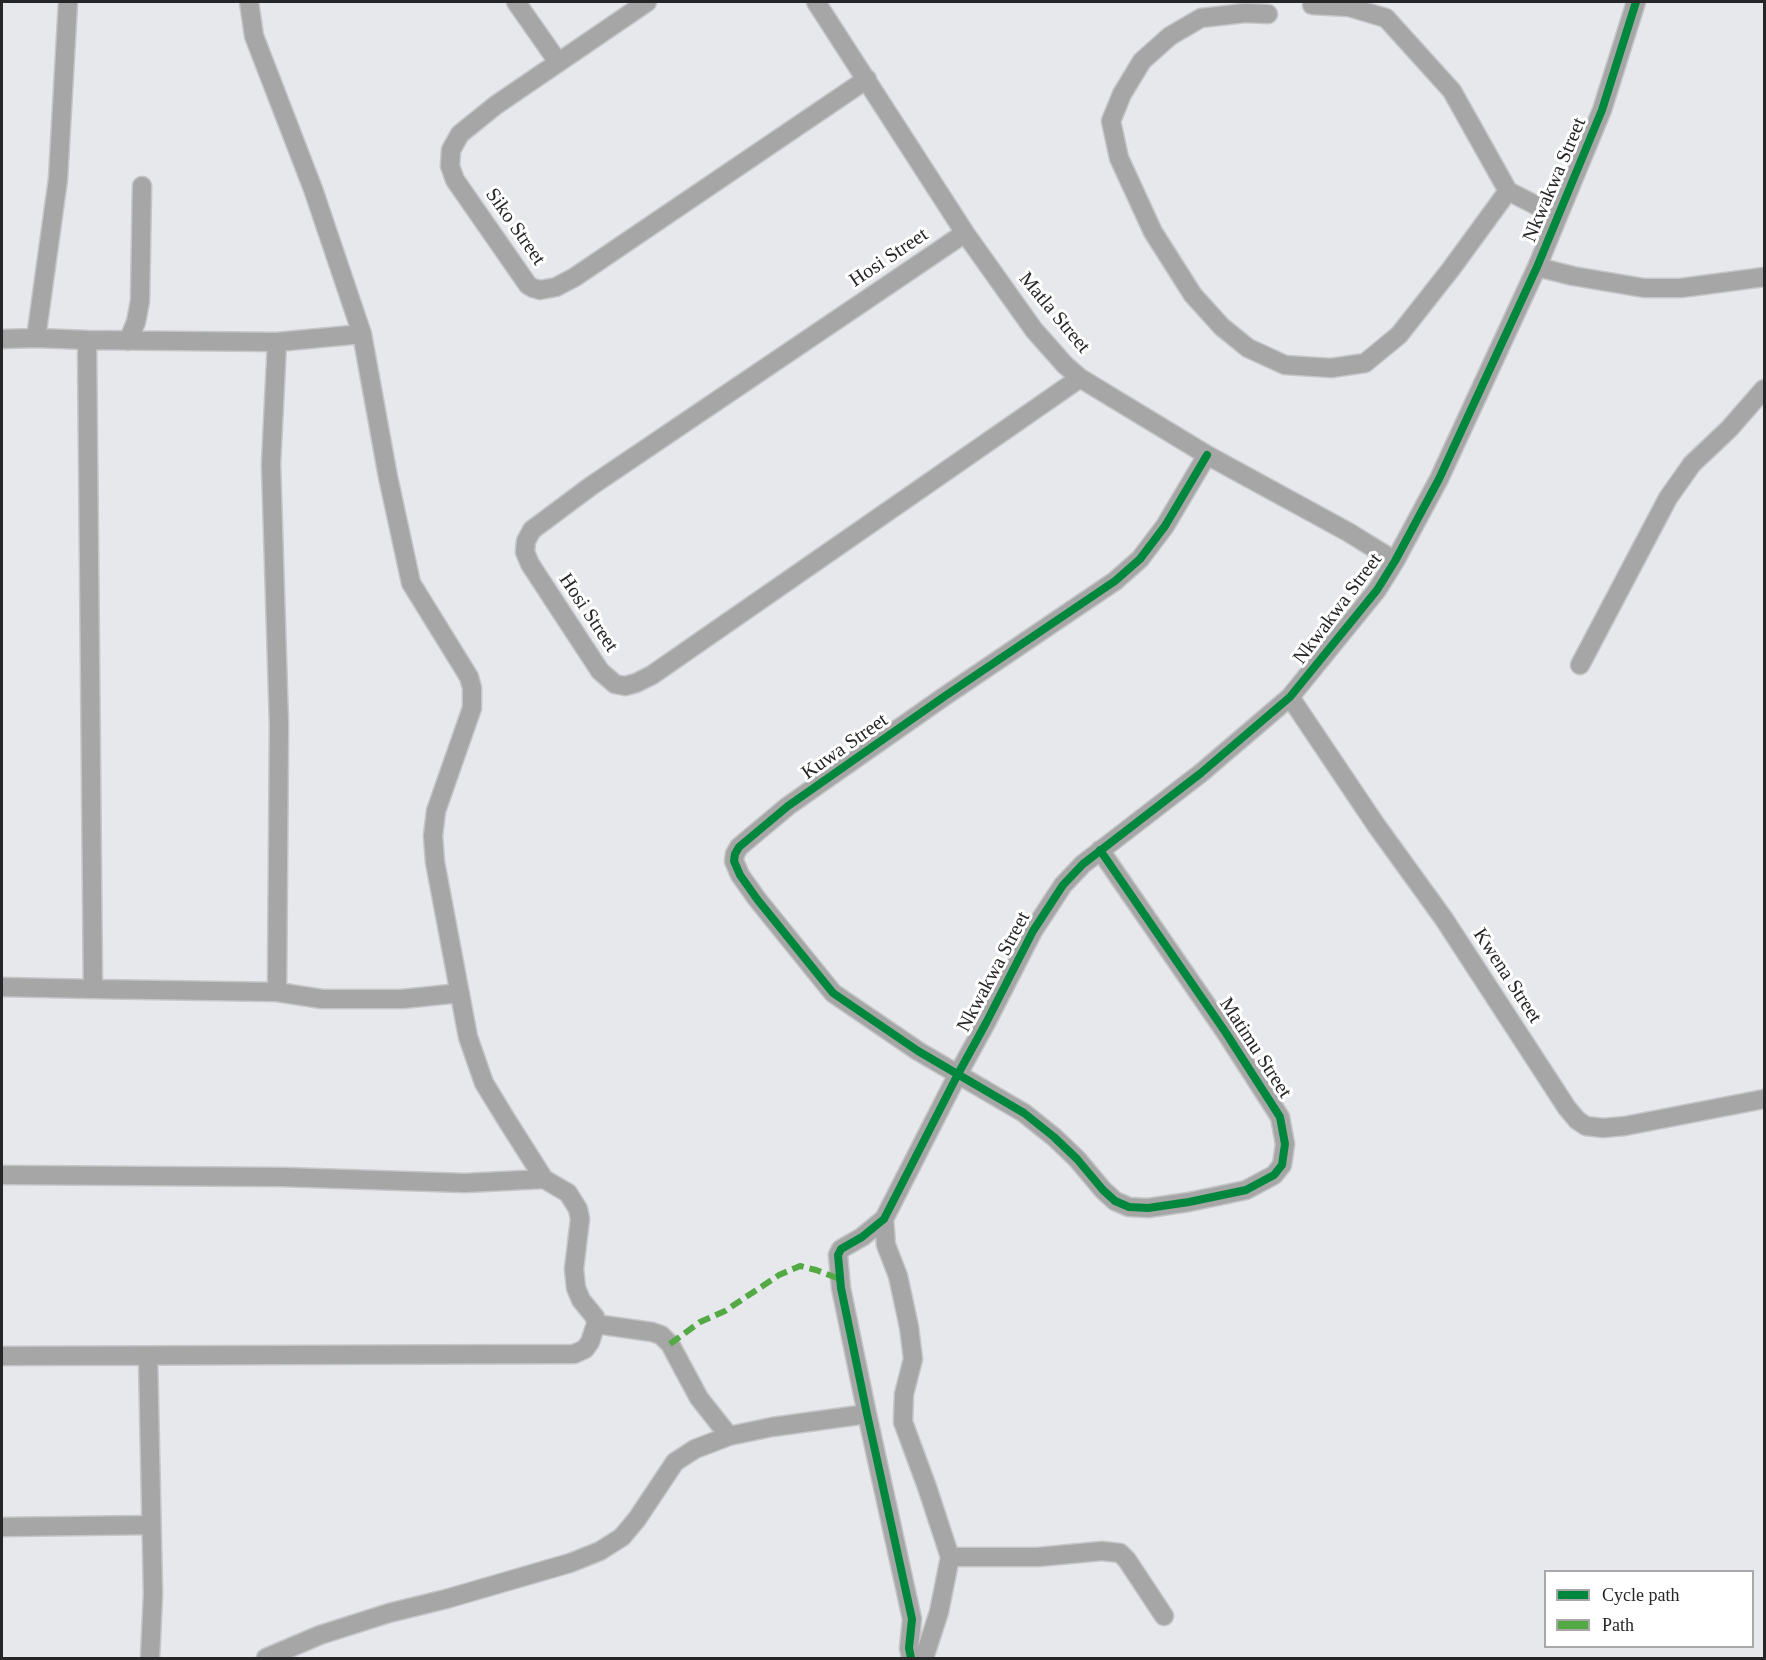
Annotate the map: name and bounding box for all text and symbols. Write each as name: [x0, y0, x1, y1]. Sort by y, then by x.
street label: Nkwakwa Street: [1518, 114, 1592, 246]
street label: Siko Street: [480, 184, 550, 270]
street label: Hosi Street: [845, 223, 933, 293]
street label: Matla Street: [1013, 268, 1095, 358]
street label: Nkwakwa Street: [1288, 549, 1388, 669]
street label: Hosi Street: [553, 569, 623, 657]
street label: Kuwa Street: [797, 709, 893, 785]
street label: Nkwakwa Street: [952, 908, 1036, 1036]
street label: Kwena Street: [1467, 924, 1547, 1028]
street label: Matimu Street: [1214, 993, 1296, 1103]
legend: [1544, 1570, 1754, 1648]
text: Cycle path: [1602, 1585, 1679, 1605]
text: Path: [1602, 1615, 1634, 1635]

